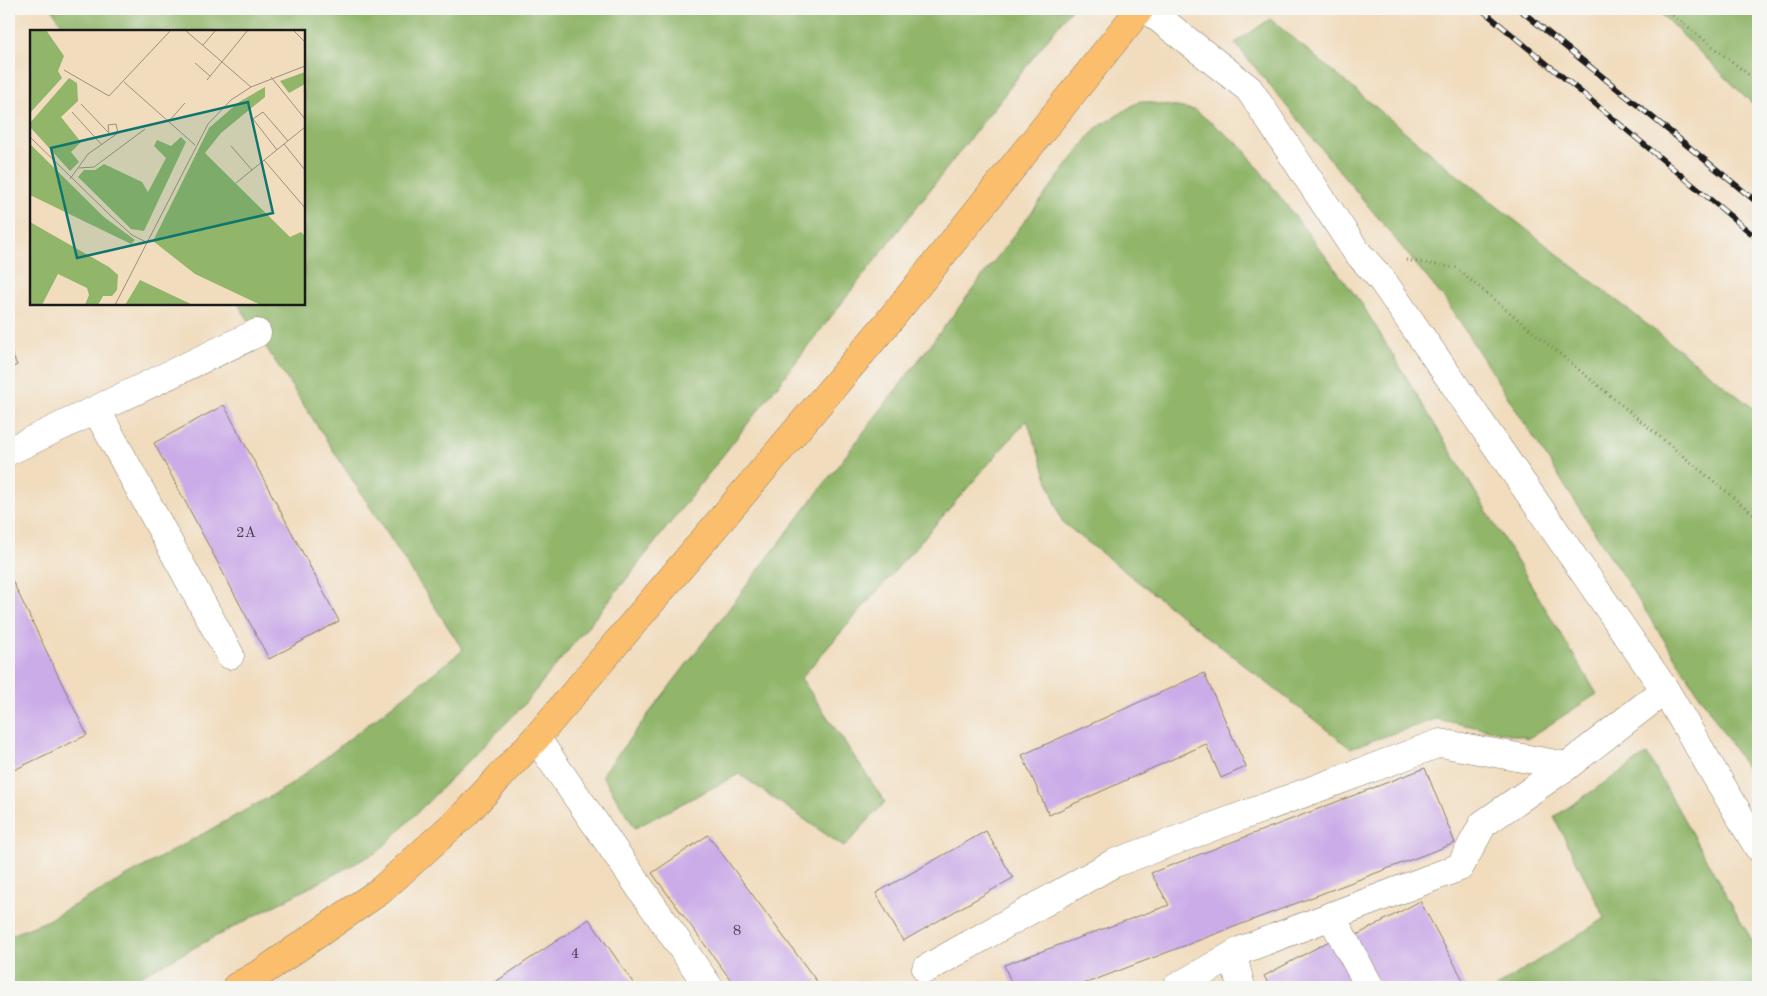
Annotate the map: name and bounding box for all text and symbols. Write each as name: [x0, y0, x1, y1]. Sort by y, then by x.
inset map: [30, 30, 305, 305]
house number: 2А: [236, 526, 257, 541]
house number: 8: [733, 924, 741, 939]
house number: 4: [571, 947, 579, 962]

